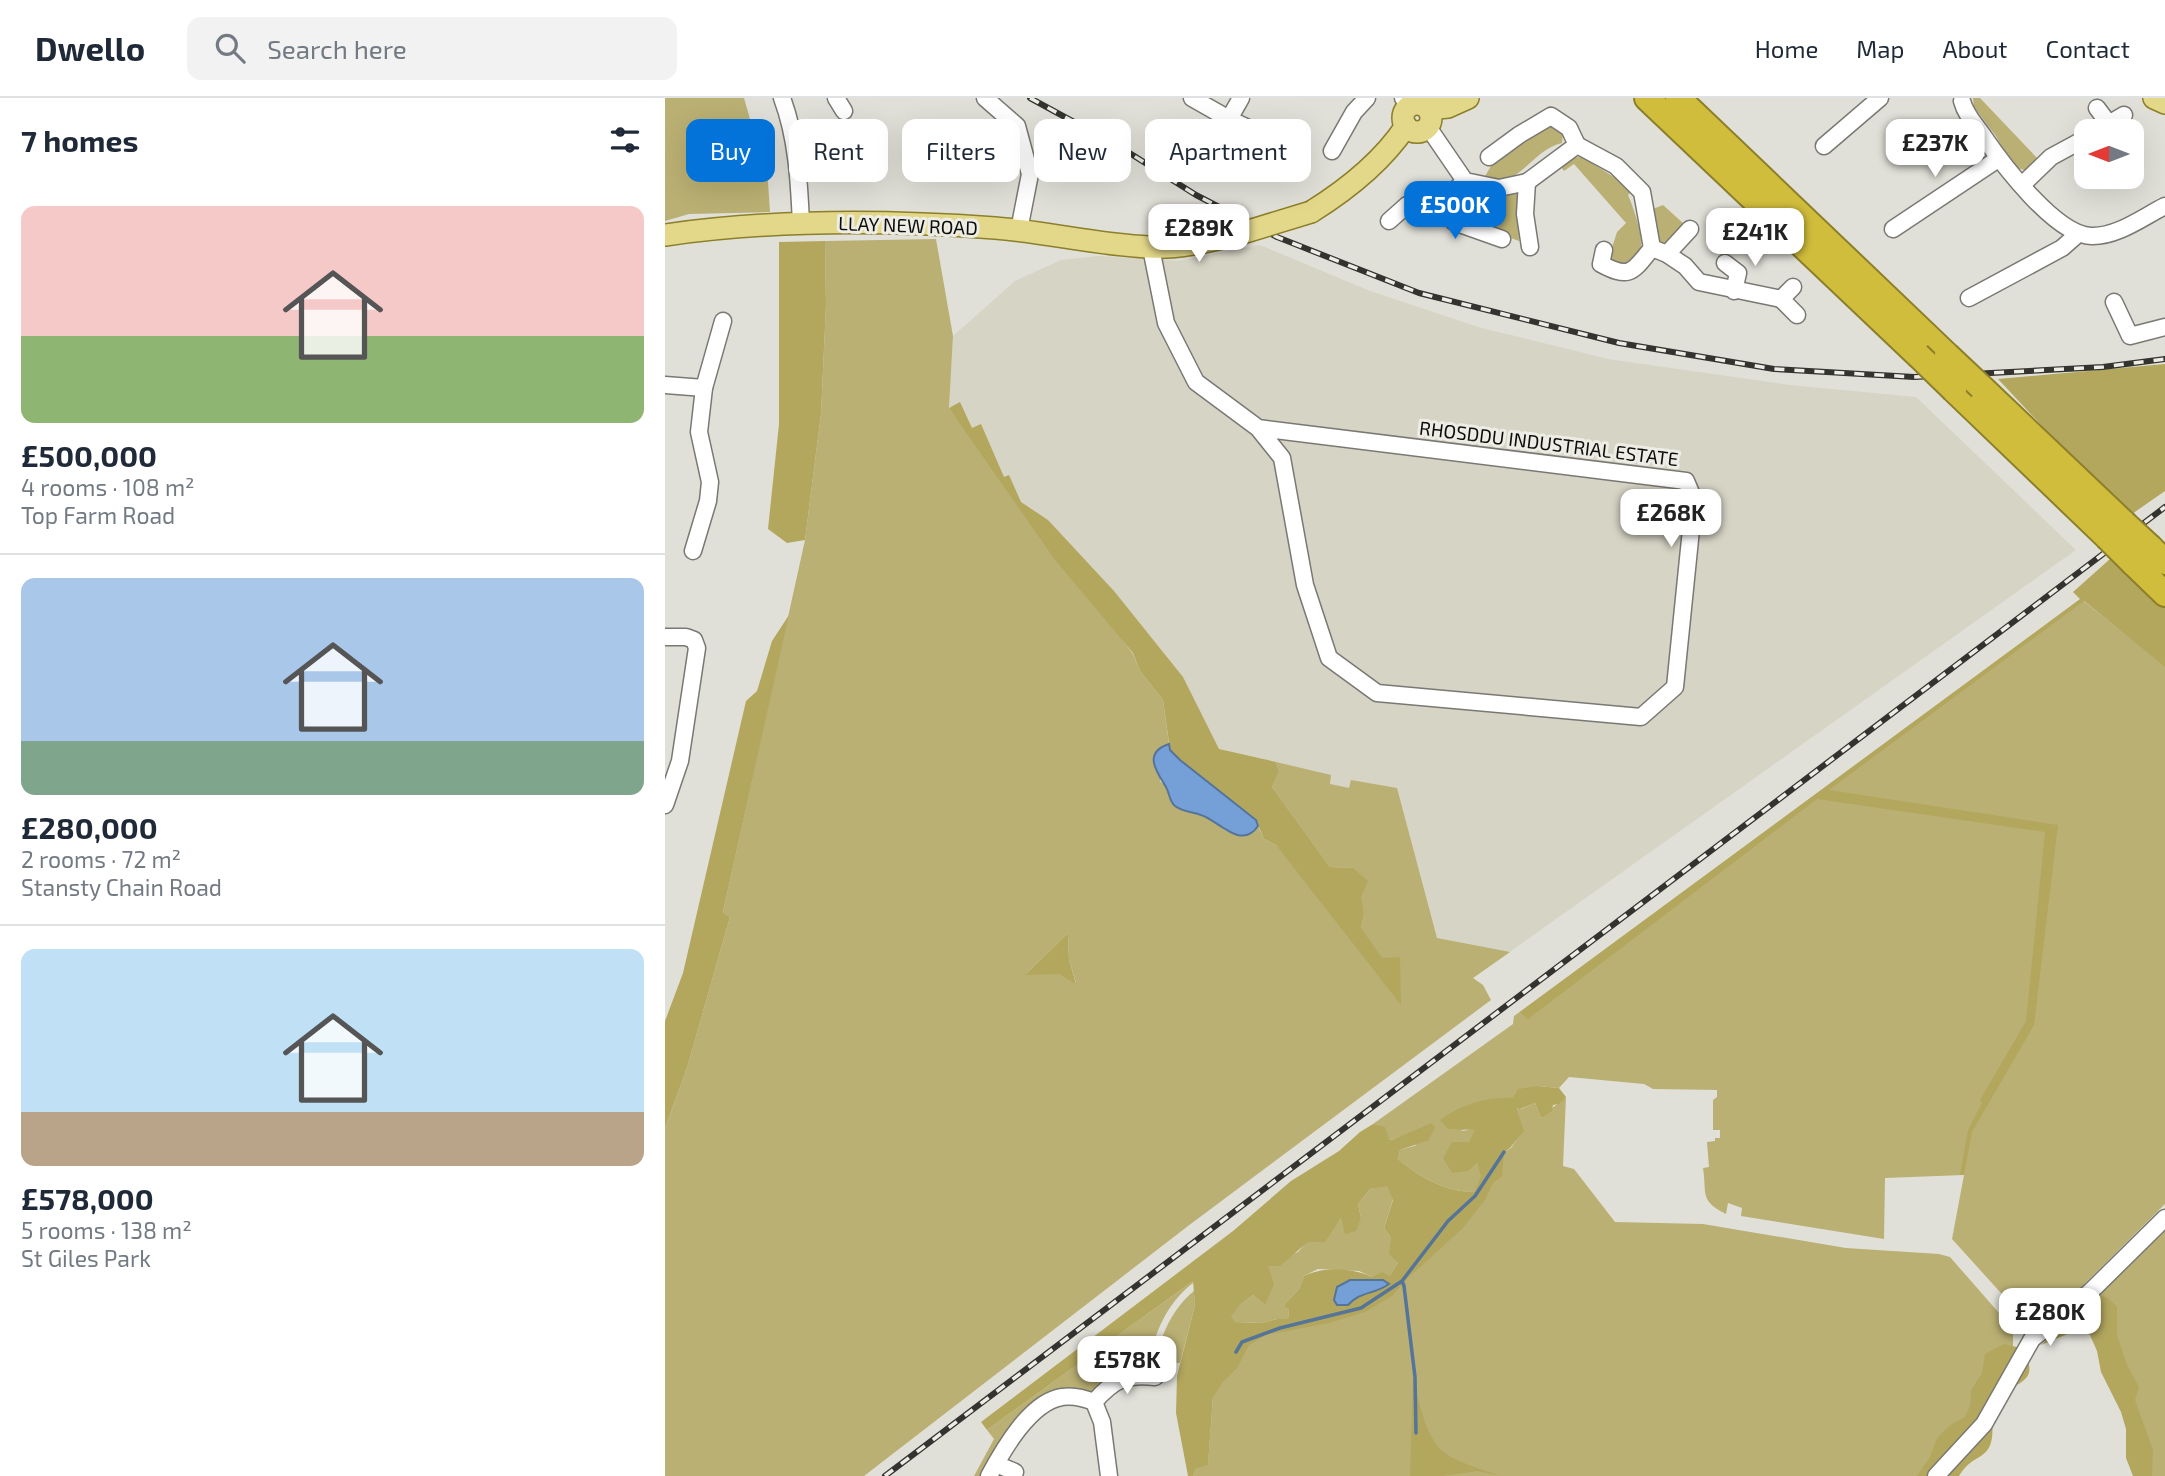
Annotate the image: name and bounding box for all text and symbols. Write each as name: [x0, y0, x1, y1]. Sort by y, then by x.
search box: [187, 17, 677, 80]
text: Dwello: [35, 28, 145, 68]
icon: search: [211, 29, 249, 67]
text: Search here: [267, 33, 407, 64]
text: Home: [1755, 34, 1818, 63]
text: Map: [1856, 34, 1904, 63]
text: About: [1942, 34, 2008, 63]
text: Contact: [2046, 34, 2130, 63]
chip: Buy: [686, 119, 775, 182]
chip: Rent: [789, 119, 888, 182]
chip: Filters: [902, 119, 1020, 182]
chip: New: [1034, 119, 1131, 182]
chip: Apartment: [1145, 119, 1311, 182]
north arrow: [2074, 119, 2144, 189]
map controls: [2074, 119, 2144, 189]
pin: £237K: [1886, 120, 1984, 179]
icon: filters: [606, 121, 644, 159]
text: 7 homes: [21, 122, 138, 158]
text: £237K: [1902, 128, 1968, 156]
pin: £500K: [1406, 181, 1504, 241]
text: £500K: [1420, 190, 1490, 218]
pin: £289K: [1150, 204, 1248, 264]
pin: £241K: [1706, 208, 1804, 268]
street label: LLAY NEW ROAD: [838, 211, 978, 239]
text: £289K: [1164, 213, 1234, 241]
text: £241K: [1722, 217, 1788, 245]
icon: home: [270, 252, 396, 378]
street label: RHOSDDU INDUSTRIAL ESTATE: [1418, 416, 1680, 470]
text: £500,000: [21, 437, 157, 473]
text: 4 rooms · 108 m²: [21, 473, 195, 501]
pin: £268K: [1622, 490, 1720, 549]
text: £268K: [1636, 498, 1706, 526]
text: Top Farm Road: [21, 501, 175, 529]
icon: home: [270, 624, 396, 750]
text: £280,000: [21, 809, 158, 845]
text: 2 rooms · 72 m²: [21, 845, 181, 873]
text: Stansty Chain Road: [21, 873, 222, 901]
icon: home: [270, 995, 396, 1121]
text: £578,000: [21, 1180, 154, 1216]
text: 5 rooms · 138 m²: [21, 1216, 192, 1244]
text: St Giles Park: [21, 1244, 151, 1272]
pin: £280K: [2001, 1288, 2099, 1348]
text: £280K: [2015, 1297, 2085, 1325]
pin: £578K: [1078, 1336, 1176, 1396]
text: £578K: [1093, 1345, 1161, 1373]

